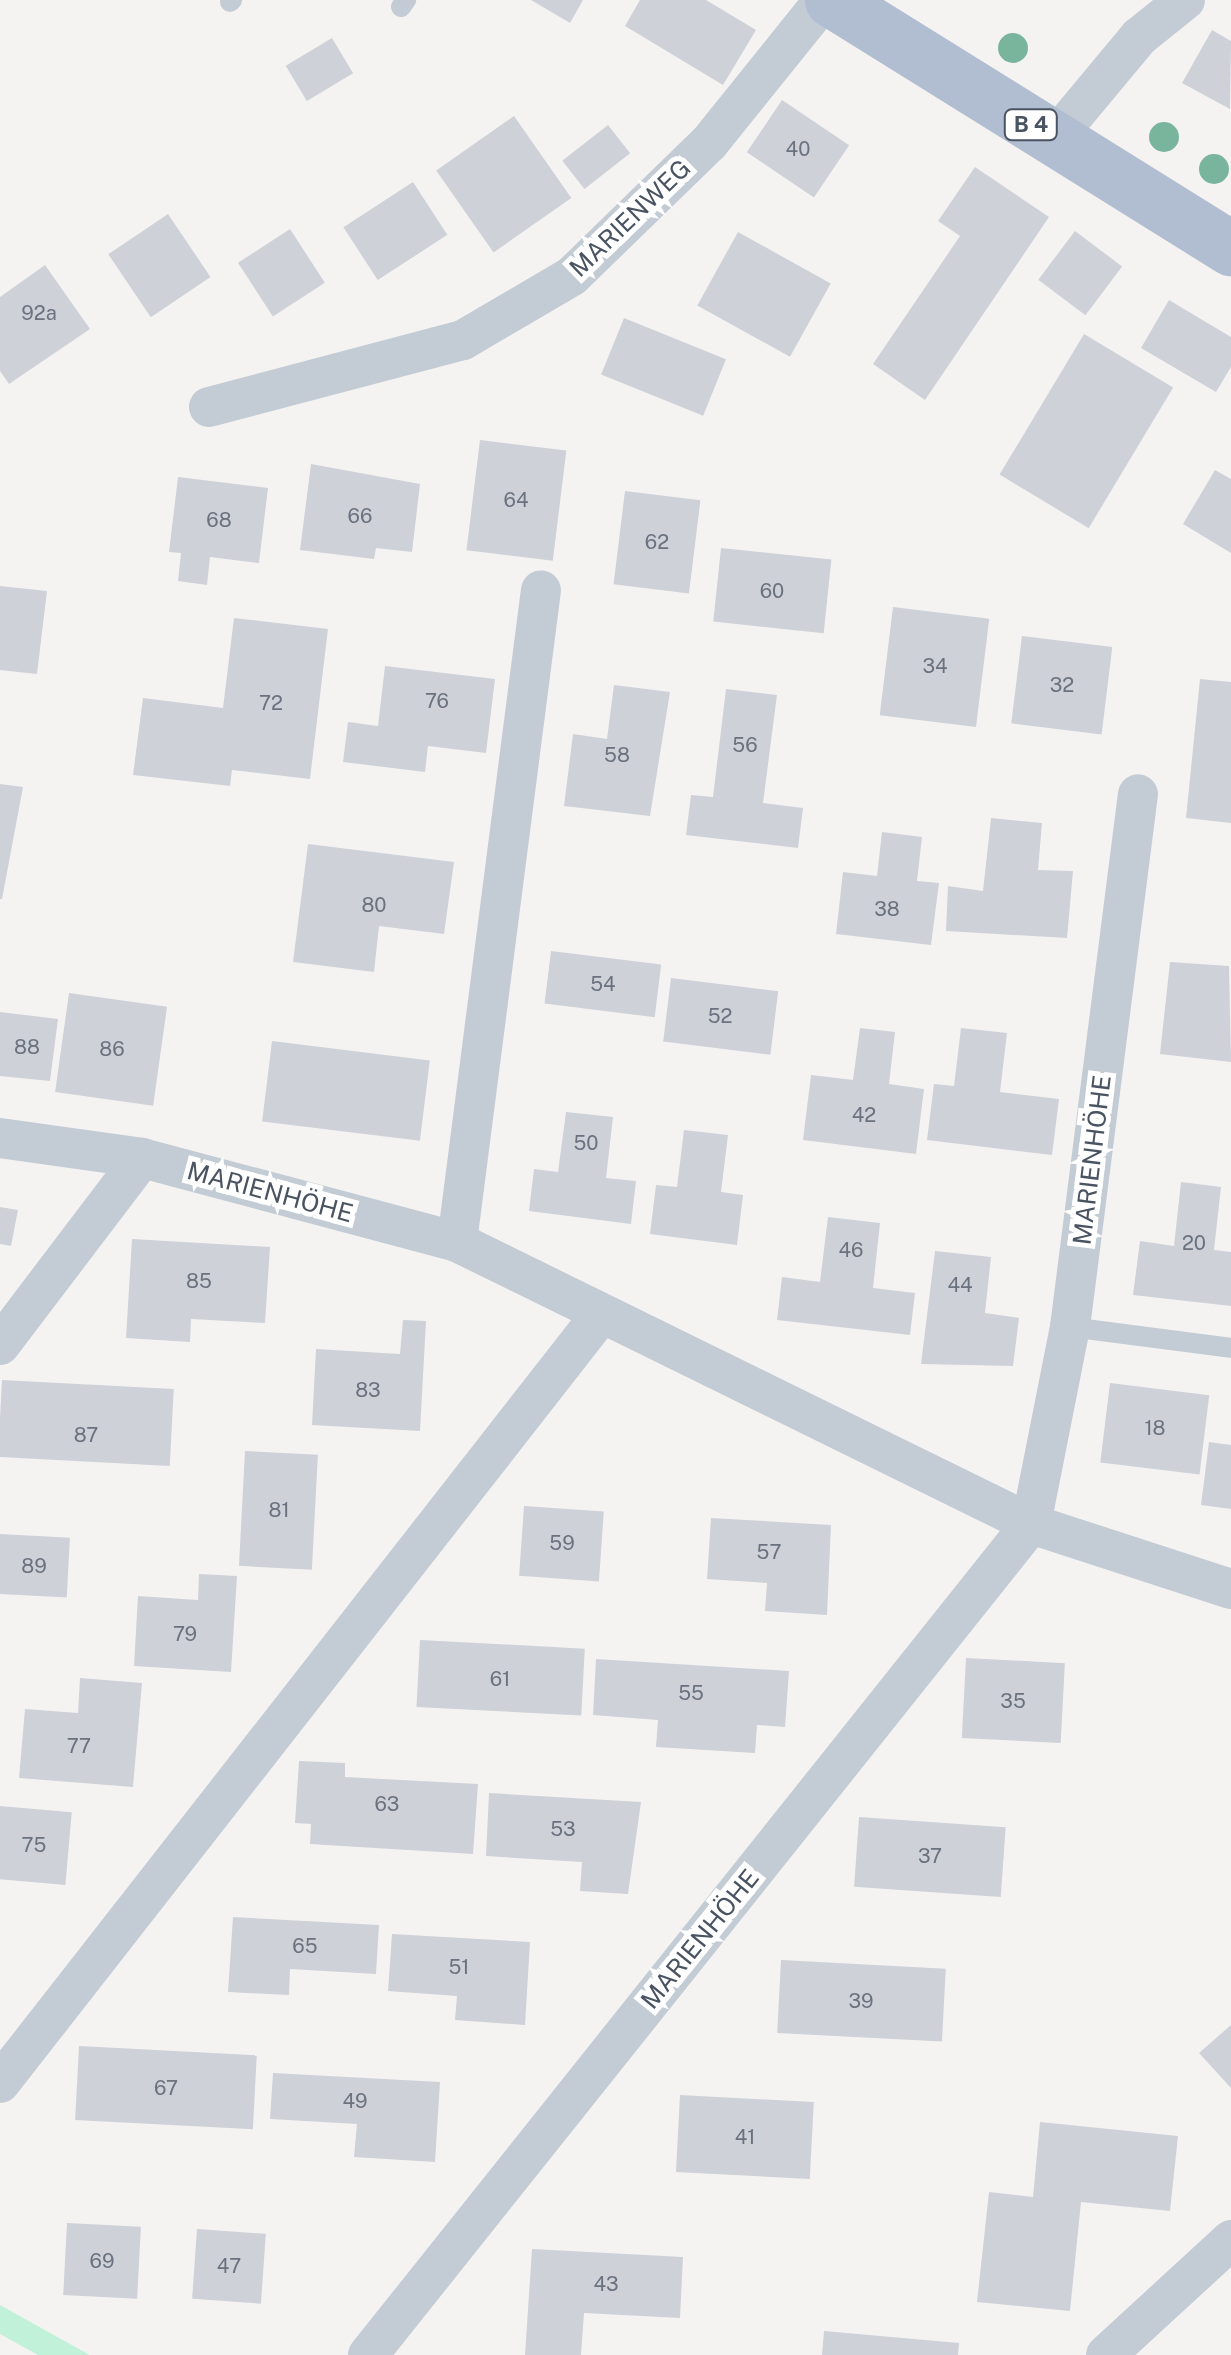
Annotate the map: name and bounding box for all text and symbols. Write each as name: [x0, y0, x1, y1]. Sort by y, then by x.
road number: B 4: [1004, 108, 1058, 142]
house number: 40: [786, 137, 810, 161]
street label: MARIENWEG: [563, 153, 697, 283]
house number: 92a: [21, 301, 57, 325]
house number: 64: [504, 488, 528, 512]
house number: 66: [348, 504, 372, 528]
house number: 68: [206, 508, 232, 532]
house number: 62: [645, 530, 669, 554]
house number: 60: [760, 579, 784, 603]
house number: 34: [922, 654, 948, 678]
house number: 32: [1050, 673, 1074, 697]
house number: 76: [425, 689, 449, 713]
house number: 72: [259, 691, 283, 715]
house number: 56: [732, 733, 758, 757]
house number: 58: [604, 743, 630, 767]
house number: 80: [361, 893, 387, 917]
house number: 38: [874, 897, 900, 921]
house number: 54: [590, 972, 616, 996]
house number: 52: [708, 1004, 732, 1028]
house number: 88: [14, 1035, 40, 1059]
house number: 86: [99, 1037, 125, 1061]
street label: MARIENHÖHE: [1067, 1074, 1117, 1246]
house number: 42: [852, 1103, 876, 1127]
house number: 50: [573, 1131, 599, 1155]
street label: MARIENHÖHE: [184, 1155, 356, 1229]
house number: 20: [1182, 1231, 1206, 1255]
house number: 46: [838, 1238, 864, 1262]
house number: 85: [186, 1269, 212, 1293]
house number: 44: [947, 1273, 973, 1297]
house number: 83: [355, 1378, 381, 1402]
house number: 18: [1144, 1416, 1166, 1440]
house number: 87: [74, 1423, 98, 1447]
house number: 81: [268, 1498, 290, 1522]
house number: 59: [549, 1531, 575, 1555]
house number: 57: [757, 1540, 781, 1564]
house number: 89: [21, 1554, 47, 1578]
house number: 79: [173, 1622, 197, 1646]
house number: 61: [490, 1667, 510, 1691]
house number: 55: [678, 1681, 704, 1705]
house number: 35: [1000, 1689, 1026, 1713]
house number: 77: [67, 1734, 91, 1758]
house number: 63: [375, 1792, 399, 1816]
house number: 53: [550, 1817, 576, 1841]
house number: 75: [22, 1833, 46, 1857]
house number: 37: [918, 1844, 942, 1868]
street label: MARIENHÖHE: [635, 1863, 765, 2015]
house number: 65: [292, 1934, 318, 1958]
house number: 51: [449, 1955, 469, 1979]
house number: 39: [849, 1989, 873, 2013]
house number: 67: [154, 2076, 178, 2100]
house number: 49: [342, 2089, 368, 2113]
house number: 41: [735, 2125, 755, 2149]
house number: 69: [90, 2249, 114, 2273]
house number: 47: [217, 2254, 241, 2278]
house number: 43: [593, 2272, 619, 2296]

